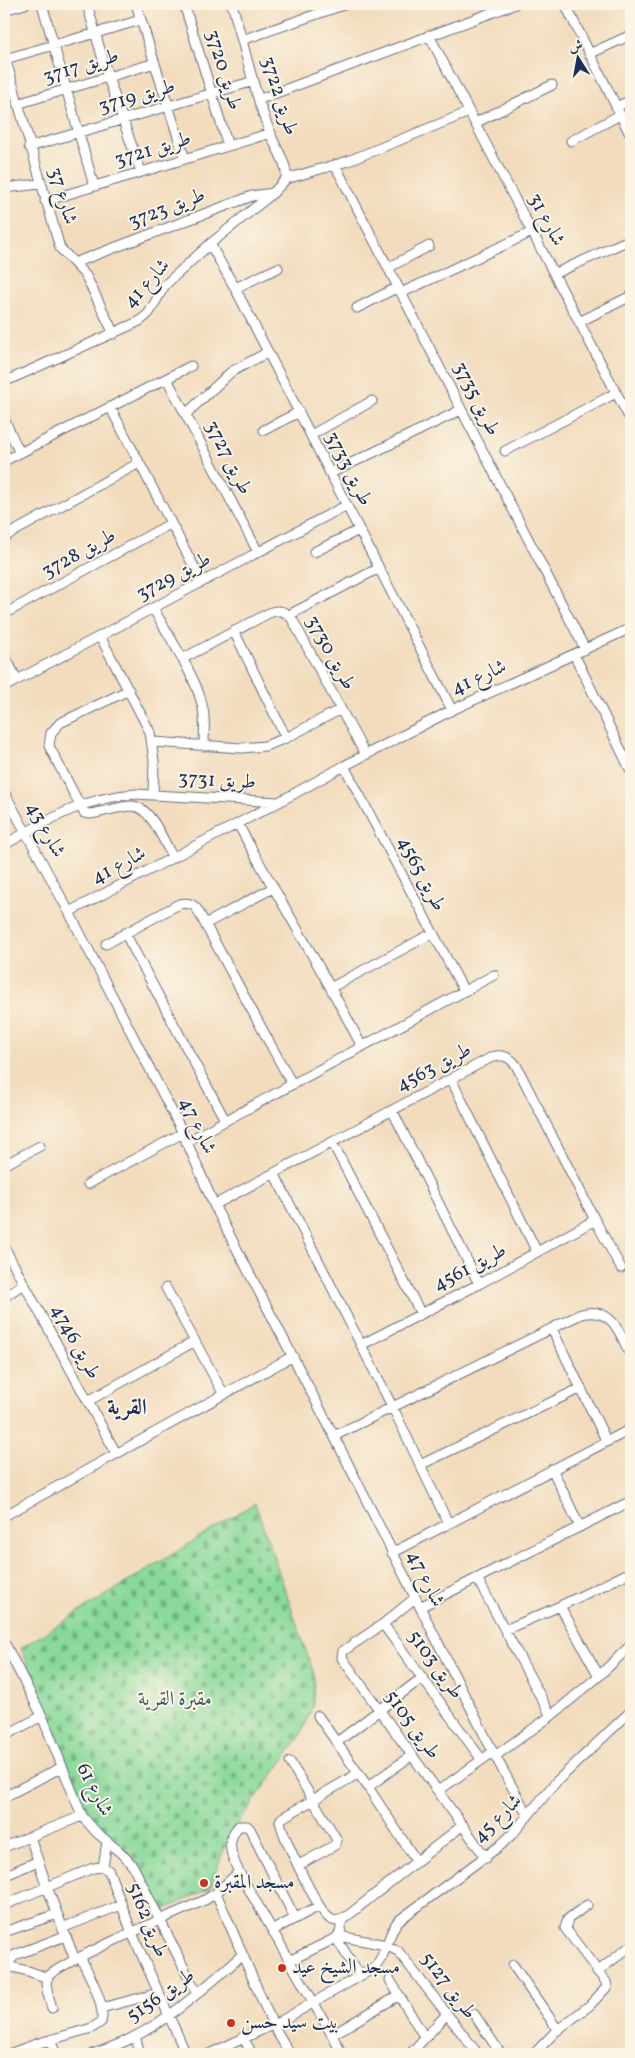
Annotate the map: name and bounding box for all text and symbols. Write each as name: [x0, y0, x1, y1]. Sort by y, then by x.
street label: طريق 3720: [198, 26, 248, 114]
north arrow: [552, 32, 602, 82]
text: ش: [567, 36, 585, 57]
street label: طريق 3717: [40, 42, 122, 92]
street label: طريق 3722: [253, 53, 305, 139]
street label: طريق 3719: [95, 73, 179, 121]
street label: طريق 3721: [111, 125, 195, 175]
street label: شارع 37: [38, 164, 84, 229]
street label: طريق 3723: [124, 181, 210, 237]
street label: شارع 31: [519, 188, 572, 253]
street label: شارع 41: [117, 253, 178, 316]
street label: طريق 3735: [445, 357, 507, 441]
street label: طريق 3727: [197, 416, 259, 500]
street label: طريق 3733: [317, 427, 379, 511]
street label: طريق 3728: [37, 522, 121, 586]
street label: طريق 3729: [132, 546, 216, 608]
street label: طريق 3730: [298, 610, 362, 696]
street label: شارع 41: [447, 653, 512, 705]
street label: طريق 3731: [177, 765, 257, 797]
street label: شارع 43: [16, 797, 72, 864]
street label: طريق 4565: [390, 832, 452, 916]
street label: شارع 41: [87, 840, 152, 894]
street label: طريق 4563: [391, 1036, 477, 1100]
street label: شارع 47: [169, 1093, 223, 1160]
street label: طريق 4561: [428, 1237, 512, 1299]
street label: طريق 4746: [43, 1299, 107, 1385]
district label: القرية: [107, 1393, 147, 1424]
street label: شارع 47: [397, 1546, 451, 1613]
street label: طريق 5103: [400, 1625, 470, 1705]
street label: طريق 5105: [377, 1685, 447, 1765]
park label: مقبرة القرية: [138, 1686, 212, 1714]
street label: شارع 61: [67, 1758, 119, 1822]
street label: شارع 45: [467, 1788, 530, 1851]
place label: مسجد المقبرة: [214, 1869, 295, 1897]
marker: مسجد المقبرة: [198, 1877, 210, 1889]
street label: طريق 5162: [119, 1878, 175, 1962]
street label: طريق 5127: [413, 1946, 483, 2026]
place label: مسجد الشيخ عيد: [292, 1954, 400, 1984]
street label: طريق 5156: [121, 1962, 201, 2030]
marker: مسجد الشيخ عيد: [276, 1962, 288, 1974]
place label: بيت سيد حسن: [241, 2009, 339, 2037]
marker: بيت سيد حسن: [225, 2017, 237, 2029]

